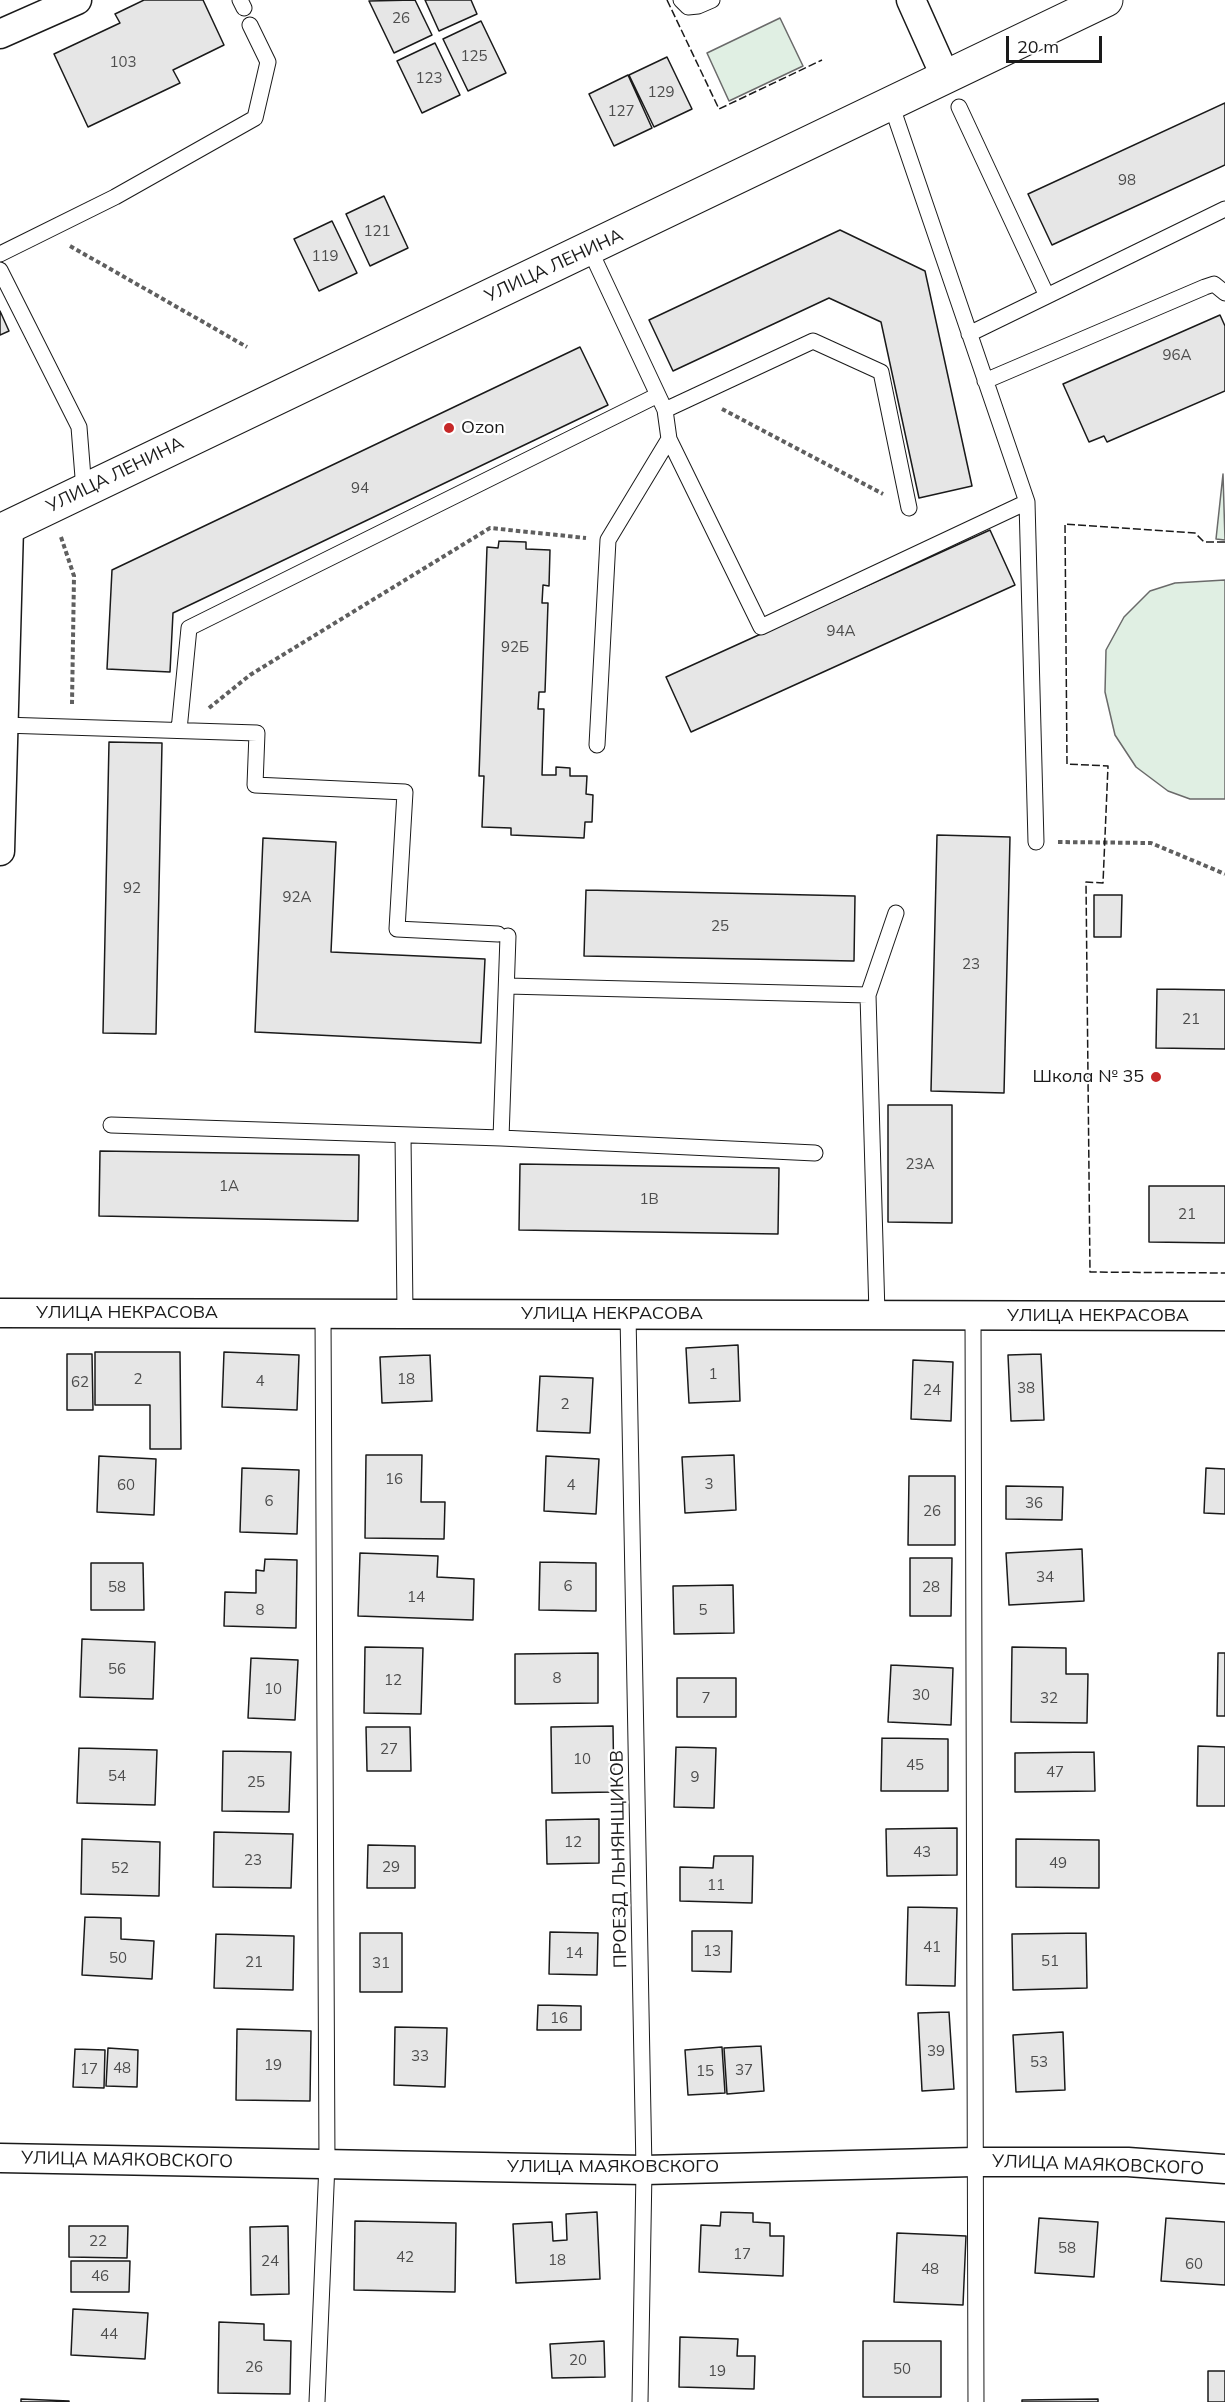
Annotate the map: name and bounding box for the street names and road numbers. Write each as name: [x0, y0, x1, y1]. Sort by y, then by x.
street label: УЛИЦА ЛЕНИНА: [481, 225, 627, 307]
street label: УЛИЦА ЛЕНИНА: [43, 432, 187, 518]
street label: УЛИЦА НЕКРАСОВА: [36, 1302, 218, 1324]
street label: УЛИЦА НЕКРАСОВА: [521, 1303, 703, 1325]
street label: УЛИЦА НЕКРАСОВА: [1007, 1305, 1189, 1327]
street label: ПРОЕЗД ЛЬНЯНЩИКОВ: [606, 1750, 632, 1968]
street label: УЛИЦА МАЯКОВСКОГО: [21, 2147, 233, 2173]
street label: УЛИЦА МАЯКОВСКОГО: [992, 2151, 1204, 2179]
street label: УЛИЦА МАЯКОВСКОГО: [507, 2156, 719, 2178]

